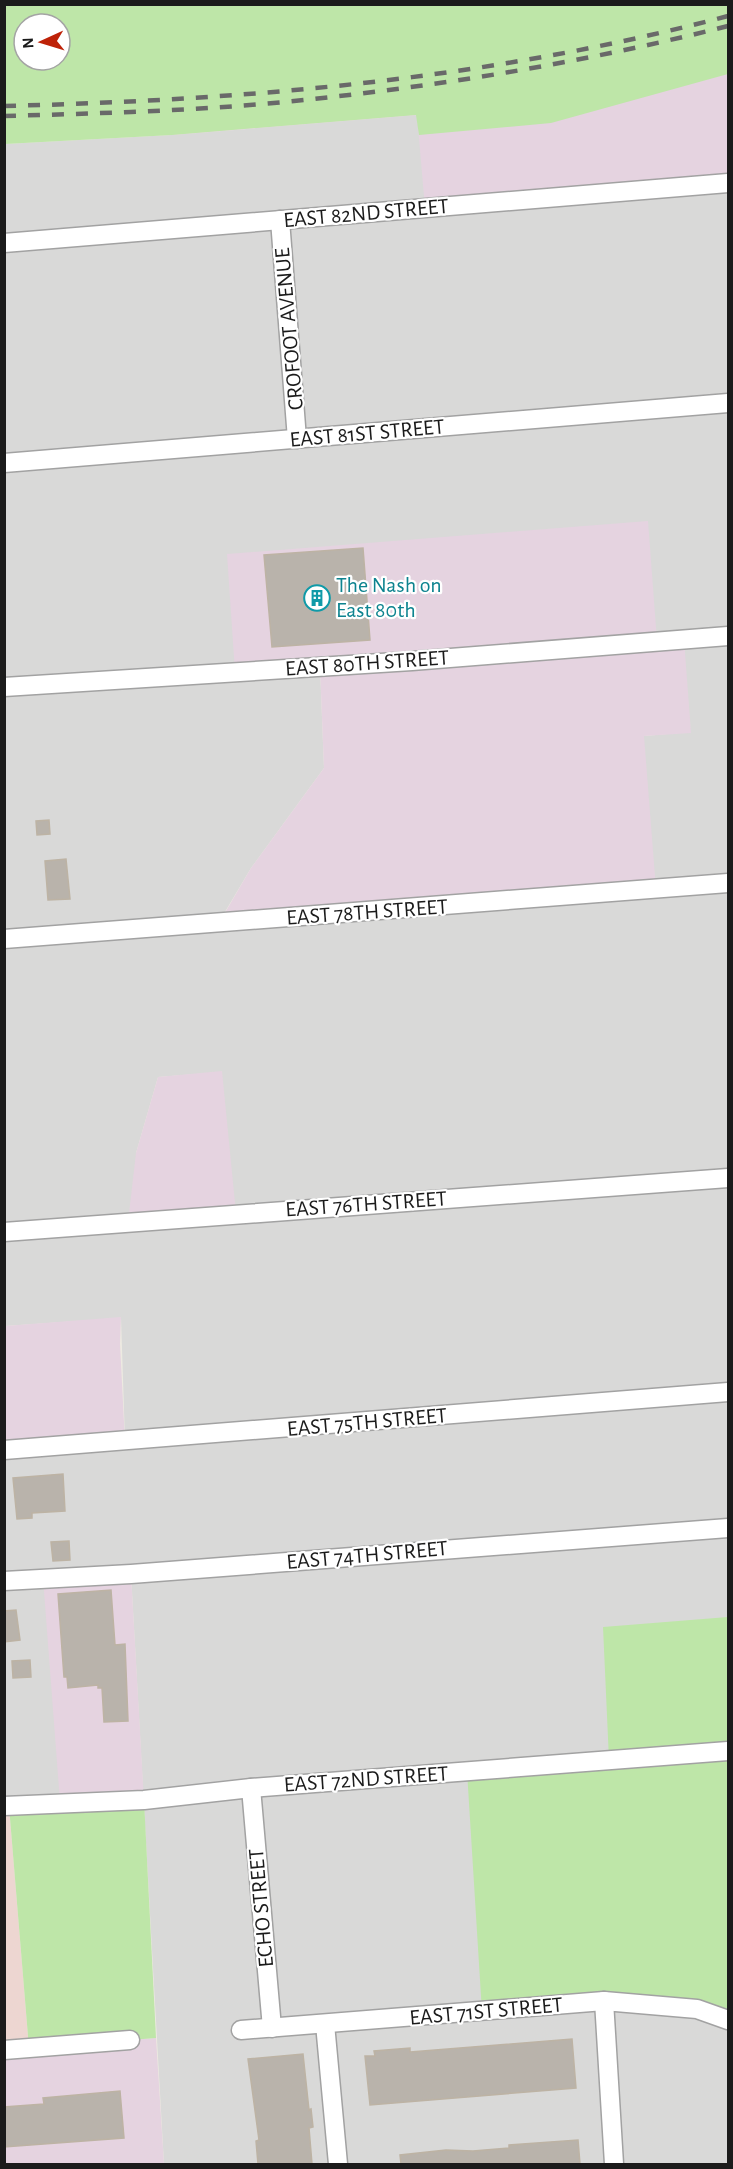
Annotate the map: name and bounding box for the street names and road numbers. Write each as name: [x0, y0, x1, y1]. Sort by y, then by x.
street label: EAST 82ND STREET: [282, 195, 450, 231]
street label: CROFOOT AVENUE: [271, 246, 307, 411]
street label: EAST 81ST STREET: [289, 415, 445, 451]
street label: EAST 80TH STREET: [284, 646, 450, 680]
street label: EAST 78TH STREET: [286, 895, 449, 929]
street label: EAST 76TH STREET: [285, 1187, 448, 1221]
street label: EAST 75TH STREET: [286, 1404, 448, 1440]
street label: EAST 74TH STREET: [285, 1537, 449, 1573]
street label: EAST 72ND STREET: [283, 1762, 449, 1796]
street label: ECHO STREET: [245, 1848, 277, 1968]
street label: EAST 71ST STREET: [408, 1993, 564, 2029]

